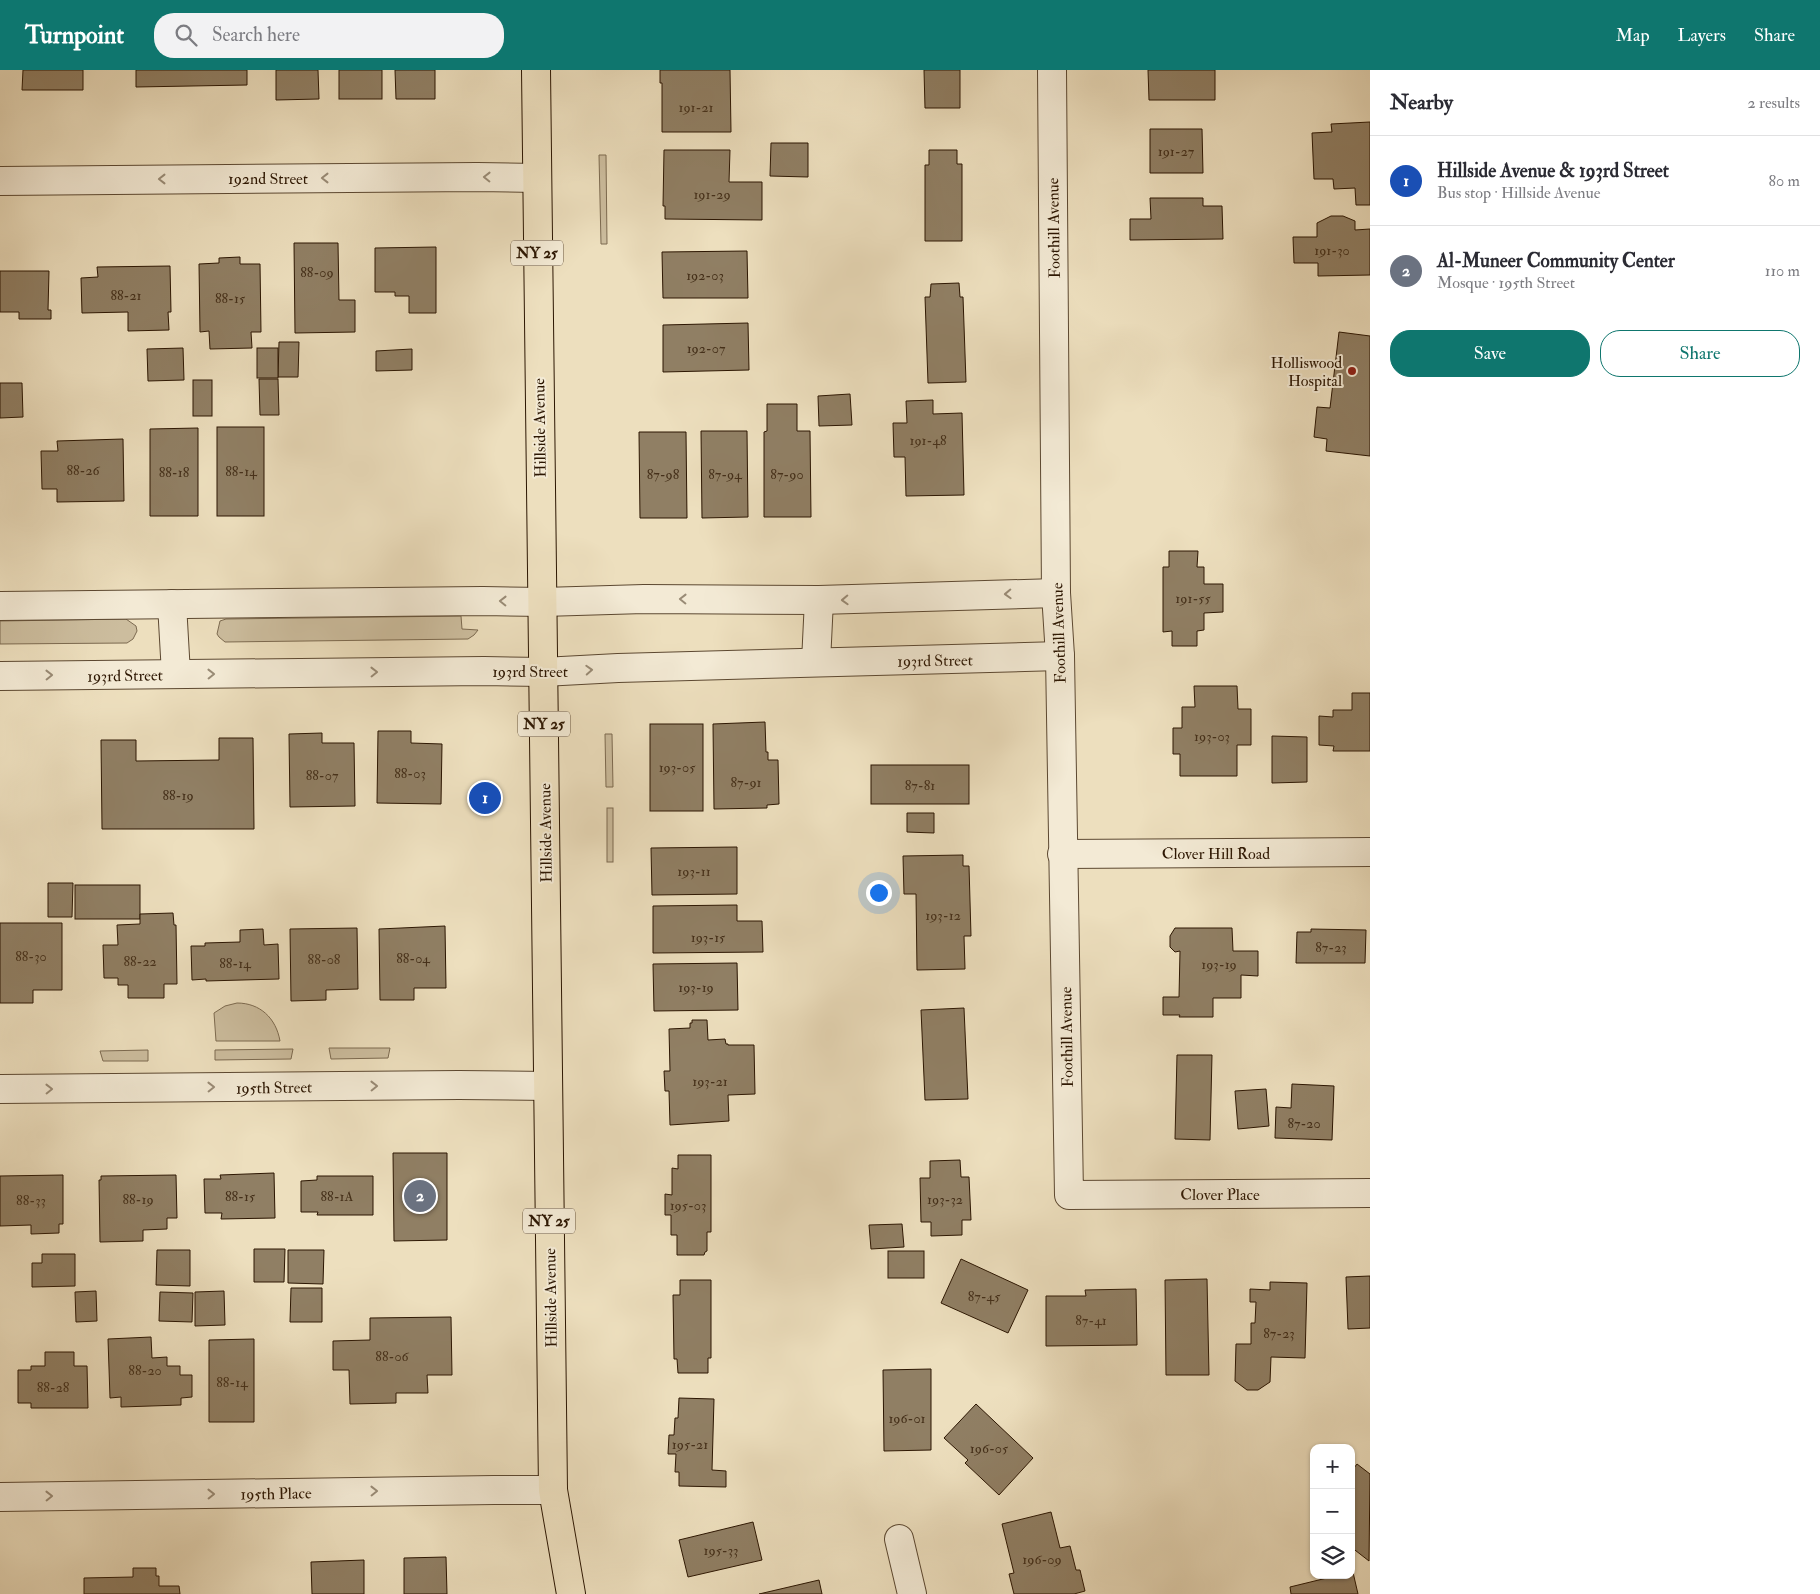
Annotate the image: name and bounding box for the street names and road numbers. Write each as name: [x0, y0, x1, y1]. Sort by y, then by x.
street label: 192nd Street: [228, 169, 308, 189]
street label: Foothill Avenue: [1043, 177, 1065, 279]
road number: NY 25: [511, 240, 563, 266]
street label: Hillside Avenue: [529, 378, 551, 478]
street label: Foothill Avenue: [1047, 582, 1071, 684]
street label: 193rd Street: [897, 650, 973, 672]
street label: 193rd Street: [492, 662, 568, 682]
street label: 193rd Street: [87, 665, 163, 687]
road number: NY 25: [518, 712, 570, 736]
street label: Hillside Avenue: [535, 783, 557, 883]
street label: Clover Hill Road: [1162, 844, 1270, 864]
street label: Foothill Avenue: [1056, 986, 1078, 1088]
street label: 195th Street: [236, 1077, 312, 1099]
street label: Clover Place: [1180, 1185, 1260, 1205]
road number: NY 25: [523, 1208, 575, 1234]
street label: Hillside Avenue: [540, 1248, 562, 1348]
street label: 195th Place: [240, 1483, 312, 1505]

